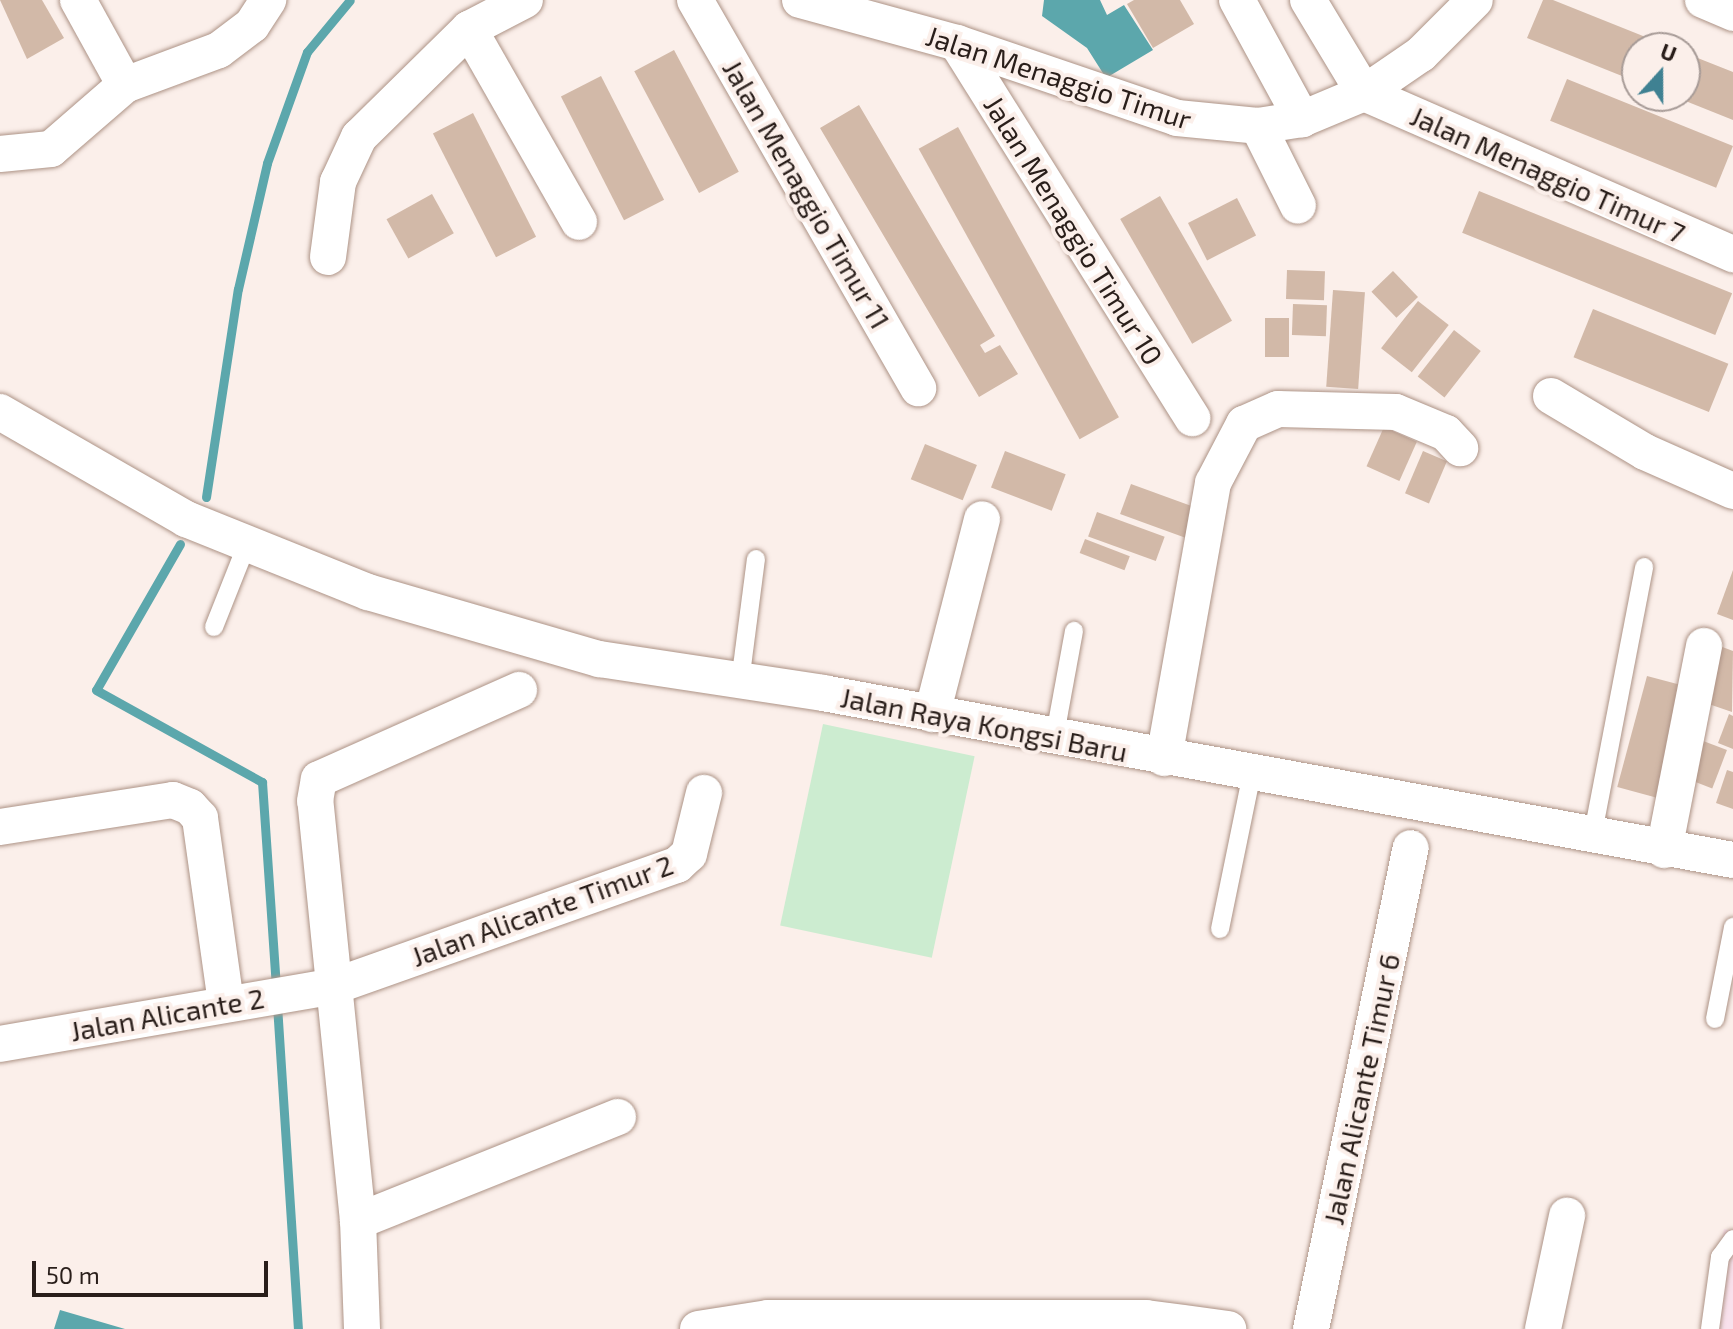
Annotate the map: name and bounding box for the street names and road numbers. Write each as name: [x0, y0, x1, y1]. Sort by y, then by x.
street label: Jalan Menaggio Timur: [922, 18, 1196, 136]
street label: Jalan Menaggio Timur 11: [716, 53, 898, 335]
street label: Jalan Menaggio Timur 10: [977, 89, 1171, 371]
street label: Jalan Menaggio Timur 7: [1405, 98, 1691, 250]
street label: Jalan Raya Kongsi Baru: [838, 680, 1130, 768]
street label: Jalan Alicante Timur 2: [406, 847, 678, 973]
street label: Jalan Alicante Timur 6: [1316, 949, 1406, 1229]
street label: Jalan Alicante 2: [67, 980, 267, 1048]

